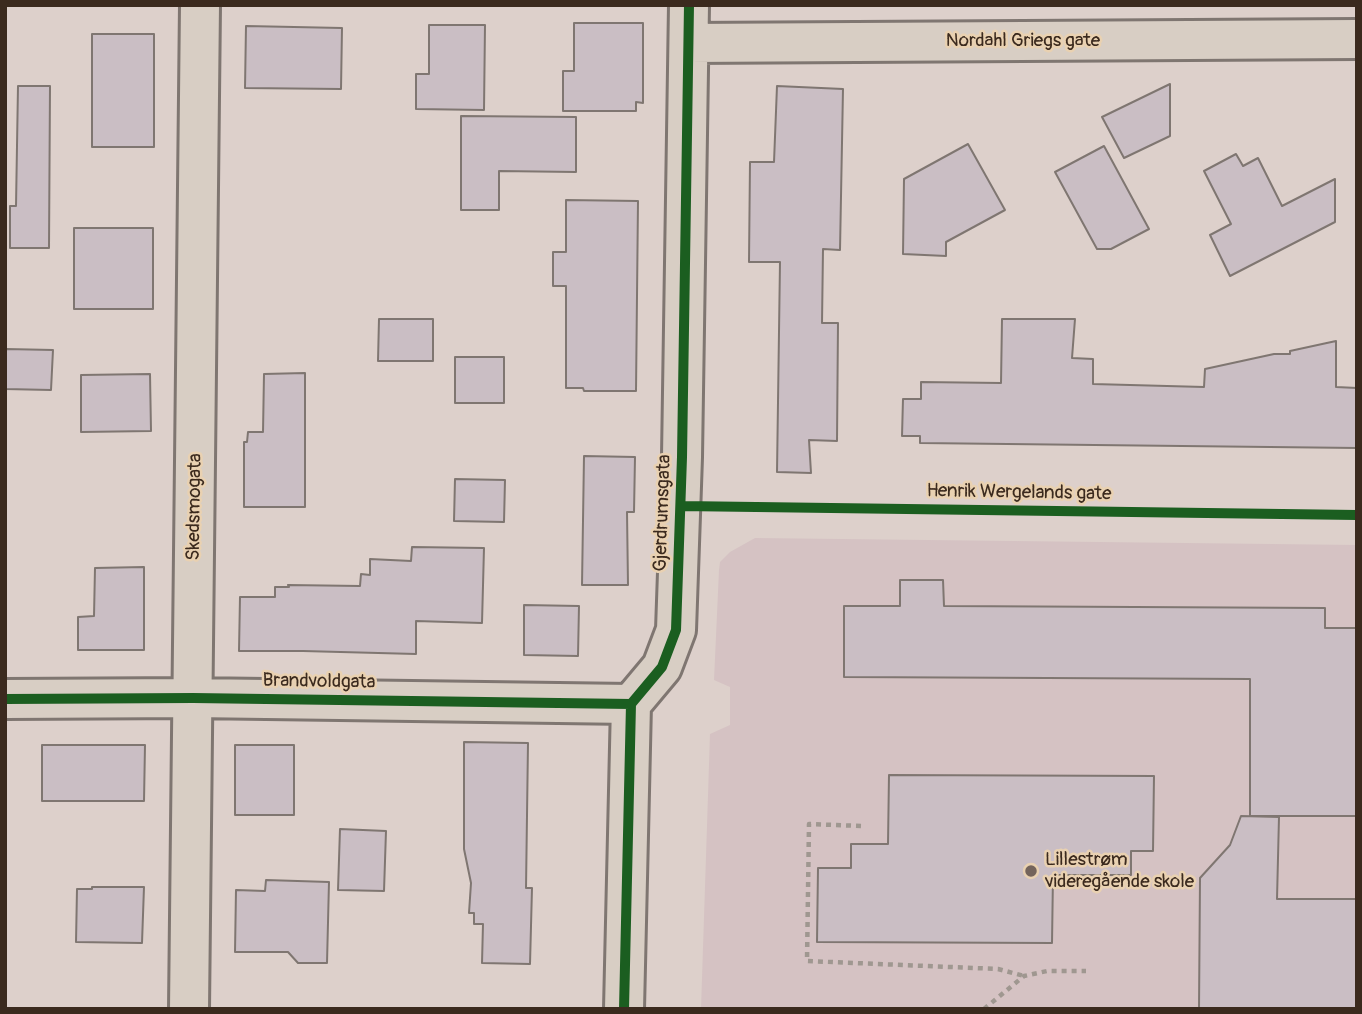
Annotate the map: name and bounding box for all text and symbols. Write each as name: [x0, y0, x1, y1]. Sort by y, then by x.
street label: Nordahl Griegs gate: [946, 30, 1100, 52]
street label: Skedsmogata: [183, 453, 207, 561]
street label: Gjerdrumsgata: [650, 454, 676, 572]
street label: Henrik Wergelands gate: [926, 480, 1112, 506]
street label: Brandvoldgata: [262, 670, 376, 694]
place label: Lillestrøm videregående skole: [1045, 849, 1194, 893]
marker: Lillestrøm videregående skole: [1023, 863, 1039, 879]

